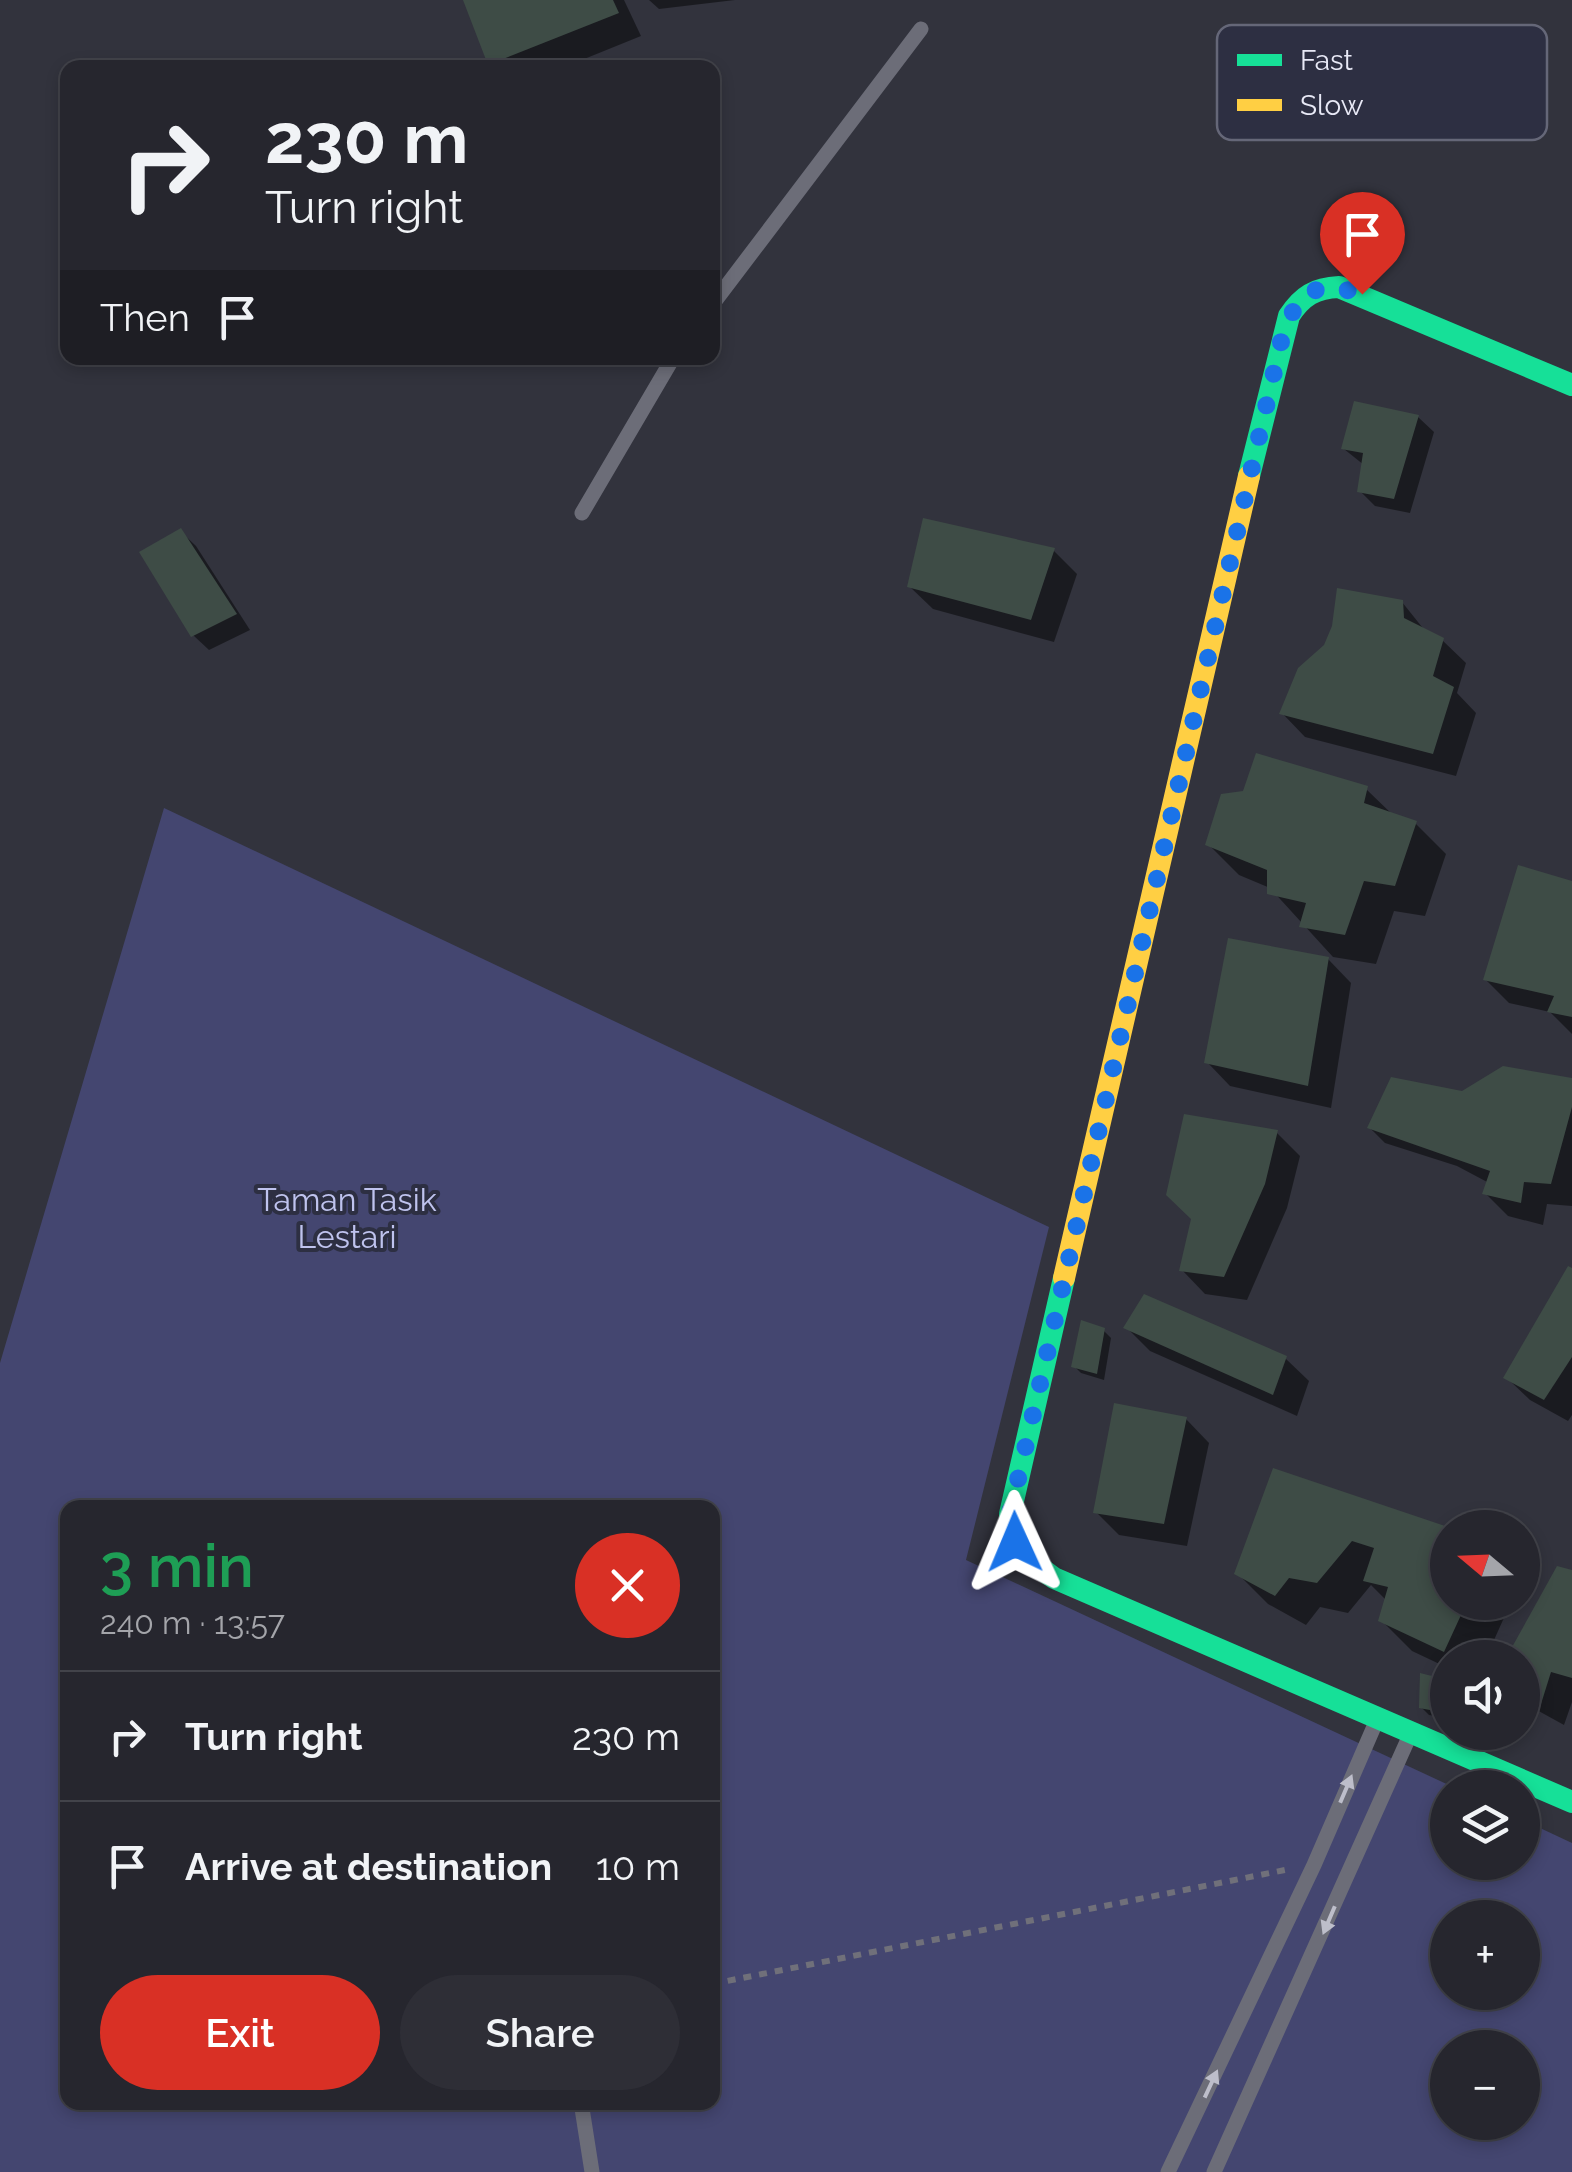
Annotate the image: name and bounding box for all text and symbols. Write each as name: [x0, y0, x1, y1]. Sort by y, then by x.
legend: [1217, 25, 1547, 140]
text: Fast: [1300, 44, 1353, 77]
text: Slow: [1300, 89, 1364, 122]
text: 230 m: [265, 97, 469, 179]
icon: right: [100, 100, 230, 230]
text: Turn right: [265, 181, 463, 234]
pin: [1320, 192, 1405, 295]
icon: arrive: [1335, 207, 1390, 262]
icon: arrive: [210, 290, 265, 345]
text: Then: [100, 295, 190, 340]
park label: Taman Tasik Lestari: [257, 1181, 437, 1255]
position arrow: [963, 1490, 1067, 1594]
north arrow: [1430, 1510, 1540, 1620]
map controls: [1430, 1510, 1540, 2140]
text: 3 min: [100, 1531, 254, 1601]
button: close: [575, 1533, 680, 1638]
text: 240 m · 13:57: [100, 1604, 285, 1641]
button: sound: [1430, 1640, 1540, 1750]
icon: right: [100, 1709, 155, 1764]
text: Turn right: [185, 1714, 362, 1759]
text: 230 m: [572, 1714, 680, 1759]
button: layers: [1430, 1770, 1540, 1880]
one-way arrow: [1339, 1774, 1355, 1804]
icon: arrive: [100, 1839, 155, 1894]
text: Arrive at destination: [185, 1844, 552, 1889]
text: 10 m: [596, 1844, 680, 1889]
button: +: [1430, 1900, 1540, 2010]
one-way arrow: [1321, 1905, 1337, 1935]
button: Exit: [100, 1975, 380, 2090]
button: Share: [400, 1975, 680, 2090]
button: −: [1430, 2030, 1540, 2140]
one-way arrow: [1202, 2069, 1219, 2098]

